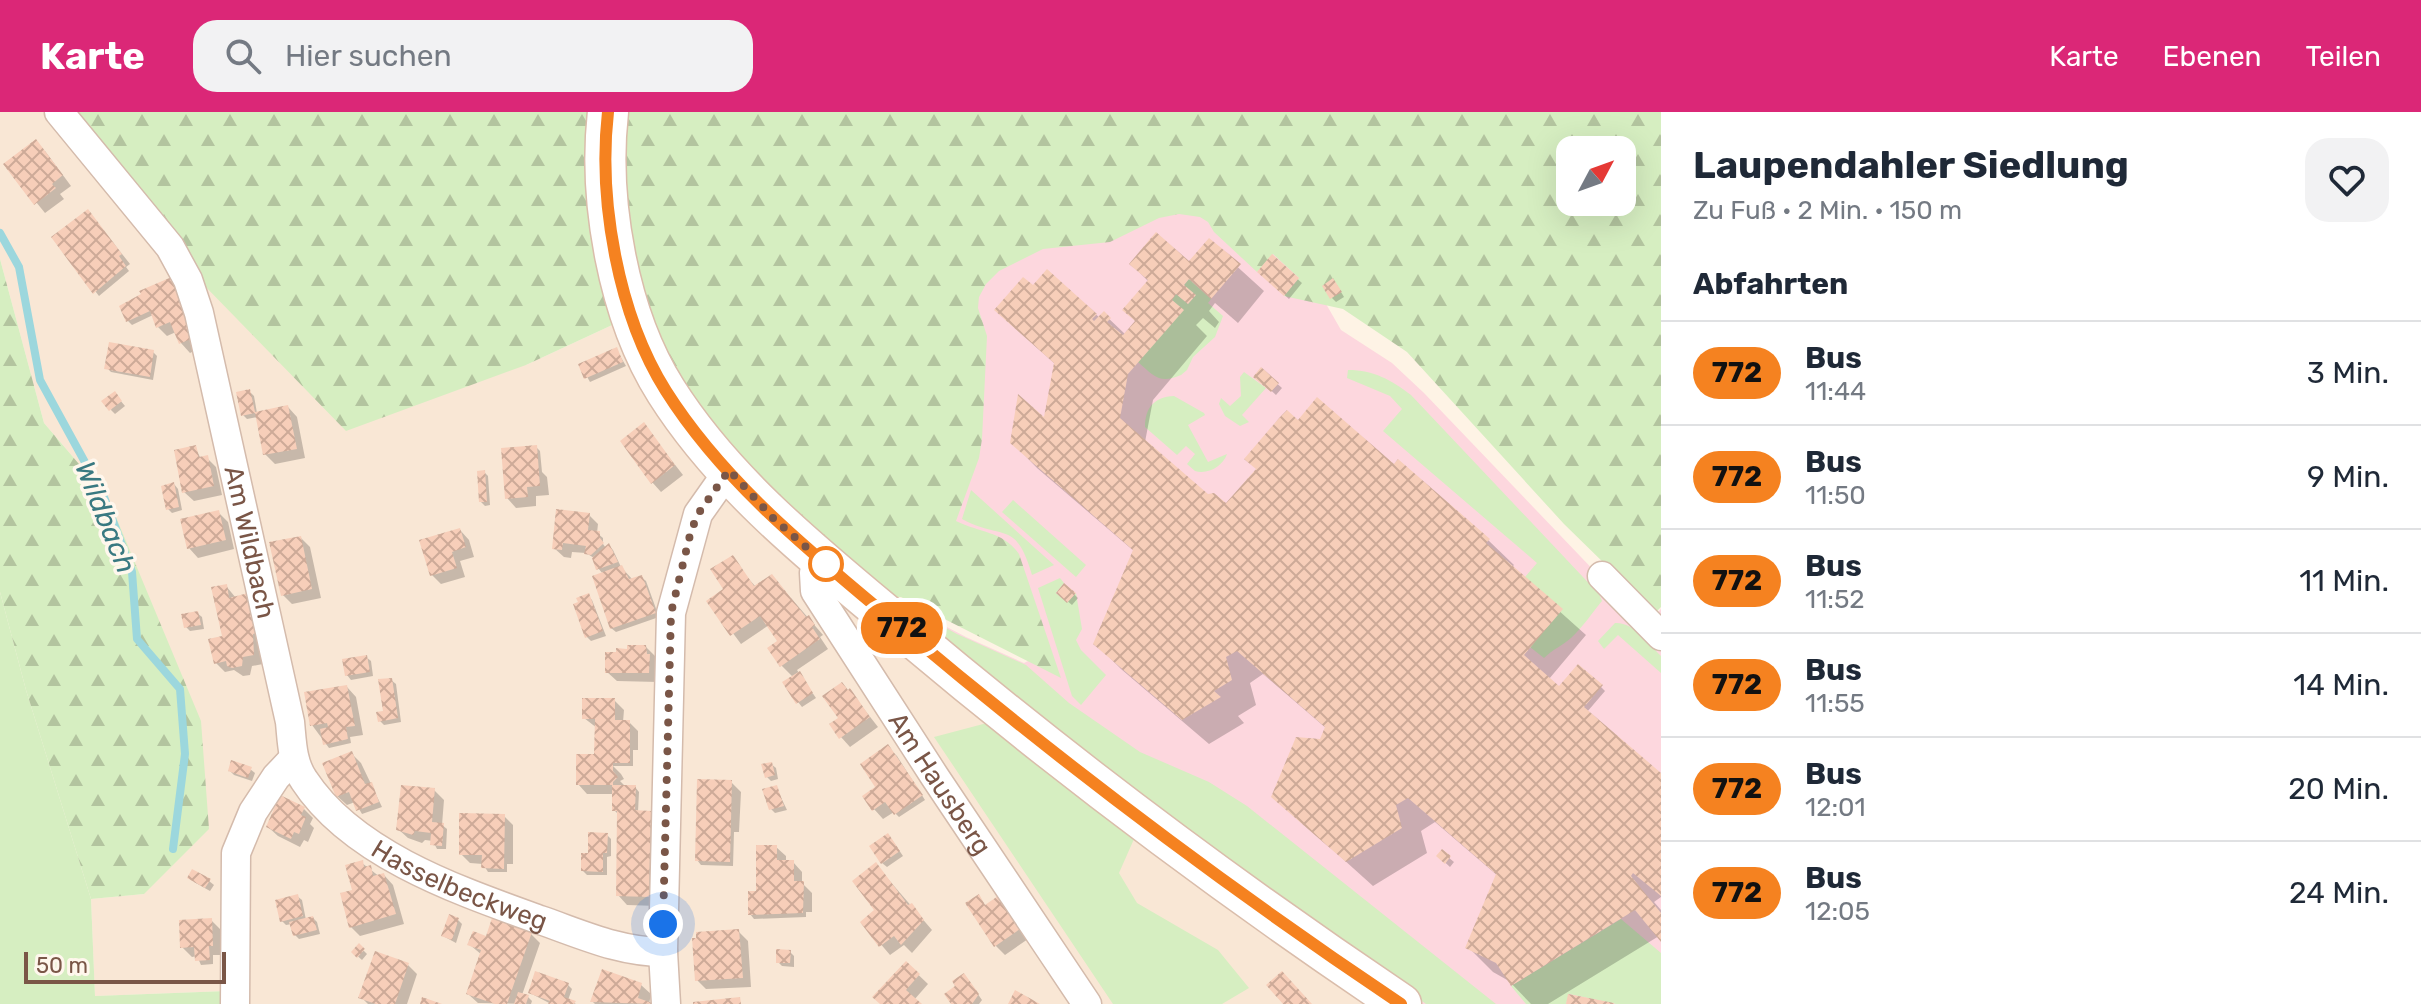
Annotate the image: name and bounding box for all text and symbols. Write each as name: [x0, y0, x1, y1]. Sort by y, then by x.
search box: [193, 20, 753, 92]
text: Karte: [40, 33, 145, 79]
icon: search: [221, 34, 265, 78]
text: Hier suchen: [285, 38, 452, 74]
text: Karte: [2049, 40, 2119, 73]
text: Ebenen: [2163, 40, 2262, 73]
text: Teilen: [2306, 40, 2381, 73]
north arrow: [1556, 136, 1636, 216]
map controls: [1556, 136, 1636, 216]
button: heart: [2305, 138, 2389, 222]
text: Laupendahler Siedlung: [1693, 142, 2129, 188]
text: Zu Fuß · 2 Min. · 150 m: [1693, 195, 1962, 226]
text: Abfahrten: [1693, 266, 1848, 302]
text: Bus: [1805, 340, 1862, 376]
text: 3 Min.: [2307, 355, 2389, 391]
text: 772: [1712, 356, 1762, 389]
text: 11:44: [1805, 376, 1866, 407]
text: Bus: [1805, 444, 1862, 480]
water label: Wildbach: [68, 456, 143, 578]
text: 9 Min.: [2307, 459, 2389, 495]
text: 772: [1712, 460, 1762, 493]
street label: Am Wildbach: [218, 463, 282, 622]
text: 11:50: [1805, 480, 1866, 511]
unlabelled marker: [809, 547, 843, 581]
text: Bus: [1805, 548, 1862, 584]
text: 11 Min.: [2299, 563, 2389, 599]
text: 772: [1712, 564, 1762, 597]
text: 11:52: [1805, 584, 1865, 615]
line badge: 772: [856, 602, 948, 654]
text: 772: [877, 611, 927, 644]
text: Bus: [1805, 652, 1862, 688]
text: 14 Min.: [2293, 667, 2389, 703]
text: 772: [1712, 668, 1762, 701]
text: 11:55: [1805, 688, 1865, 719]
street label: Am Hausberg: [882, 707, 998, 861]
text: Bus: [1805, 756, 1862, 792]
text: 20 Min.: [2288, 771, 2389, 807]
text: 772: [1712, 772, 1762, 805]
text: 12:01: [1805, 792, 1866, 823]
street label: Hasselbeckweg: [365, 834, 551, 937]
text: Bus: [1805, 860, 1862, 896]
text: 24 Min.: [2289, 875, 2389, 911]
text: 772: [1712, 876, 1762, 909]
text: 12:05: [1805, 896, 1870, 927]
your location: [643, 904, 683, 944]
scale bar: [24, 948, 226, 984]
text: 50 m: [36, 952, 88, 979]

